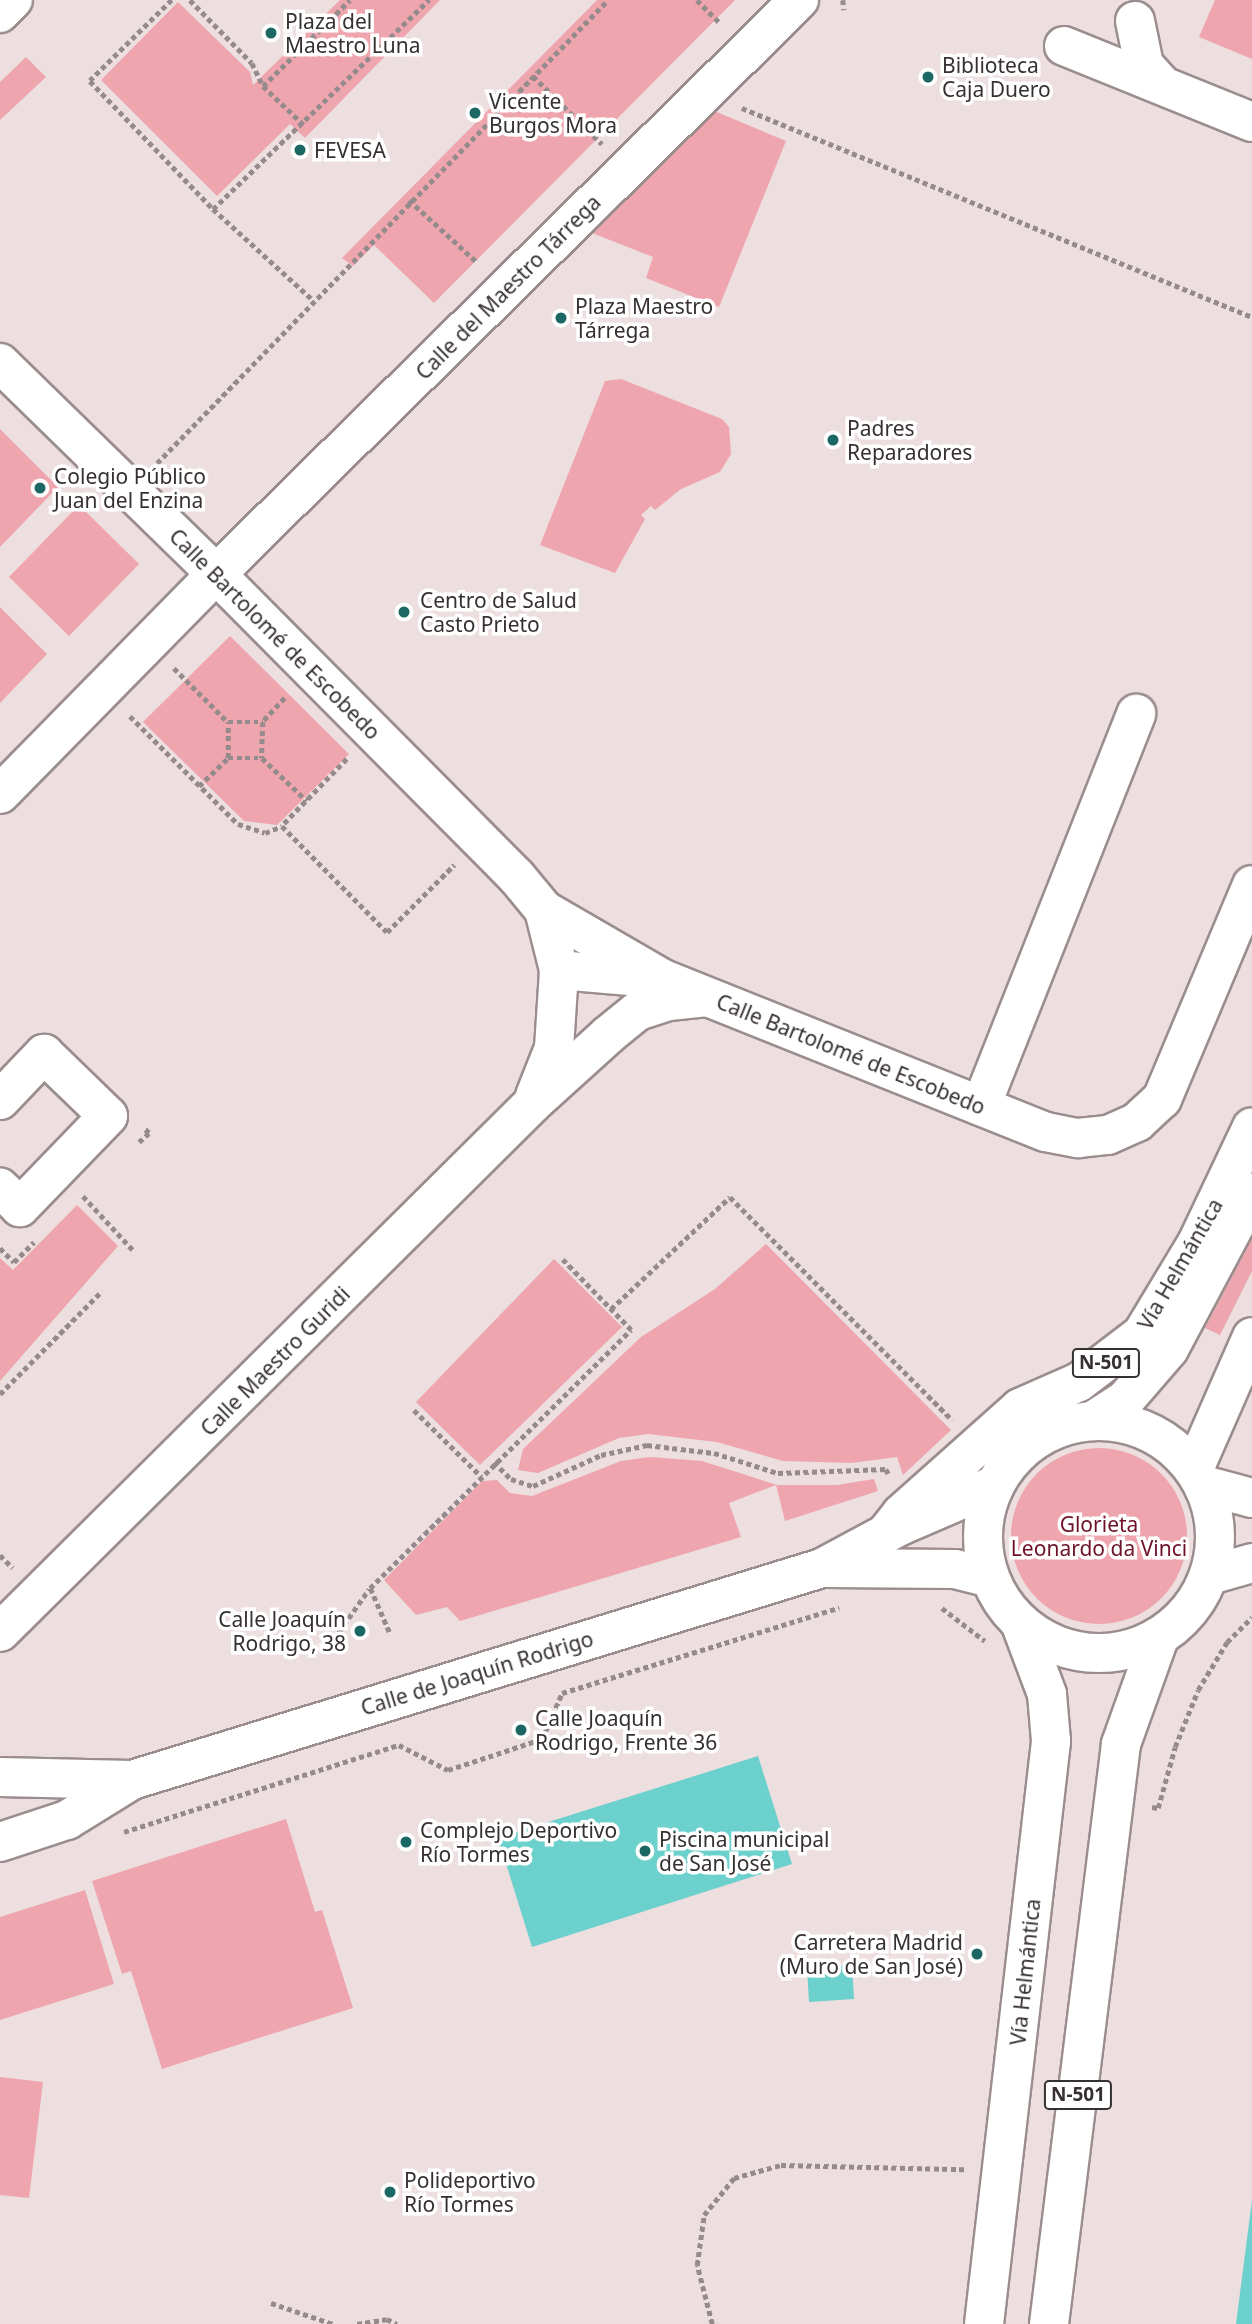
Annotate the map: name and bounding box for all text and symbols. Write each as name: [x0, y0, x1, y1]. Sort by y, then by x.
place label: Plaza del Maestro Luna: [285, 8, 420, 58]
marker: Plaza del Maestro Luna: [263, 25, 279, 41]
place label: Biblioteca Caja Duero: [942, 52, 1051, 102]
marker: Biblioteca Caja Duero: [920, 69, 936, 85]
place label: Vicente Burgos Mora: [489, 88, 617, 138]
marker: Vicente Burgos Mora: [467, 105, 483, 121]
place label: FEVESA: [314, 137, 386, 163]
marker: FEVESA: [292, 142, 308, 158]
street label: Calle del Maestro Tárrega: [410, 189, 606, 385]
place label: Plaza Maestro Tárrega: [575, 293, 713, 343]
marker: Plaza Maestro Tárrega: [553, 310, 569, 326]
place label: Padres Reparadores: [847, 415, 972, 465]
marker: Padres Reparadores: [825, 432, 841, 448]
place label: Colegio Público Juan del Enzina: [54, 463, 206, 513]
marker: Colegio Público Juan del Enzina: [32, 480, 48, 496]
street label: Calle Bartolomé de Escobedo: [164, 523, 386, 745]
place label: Centro de Salud Casto Prieto: [420, 587, 577, 637]
marker: Centro de Salud Casto Prieto: [394, 602, 414, 622]
street label: Calle Bartolomé de Escobedo: [713, 988, 989, 1120]
street label: Vía Helmántica: [1132, 1194, 1228, 1334]
street label: Calle Maestro Guridi: [195, 1281, 355, 1441]
road number: N-501: [1071, 1348, 1141, 1378]
park label: Glorieta Leonardo da Vinci: [1011, 1511, 1187, 1561]
place label: Calle Joaquín Rodrigo, 38: [218, 1606, 346, 1656]
marker: Calle Joaquín Rodrigo, 38: [352, 1623, 368, 1639]
street label: Calle de Joaquín Rodrigo: [358, 1626, 596, 1720]
place label: Calle Joaquín Rodrigo, Frente 36: [535, 1705, 717, 1755]
marker: Calle Joaquín Rodrigo, Frente 36: [513, 1722, 529, 1738]
place label: Complejo Deportivo Río Tormes: [420, 1817, 617, 1867]
place label: Piscina municipal de San José: [659, 1826, 830, 1876]
marker: Complejo Deportivo Río Tormes: [398, 1834, 414, 1850]
marker: Piscina municipal de San José: [637, 1843, 653, 1859]
street label: Vía Helmántica: [1005, 1897, 1045, 2047]
place label: Carretera Madrid (Muro de San José): [780, 1929, 963, 1979]
marker: Carretera Madrid (Muro de San José): [969, 1946, 985, 1962]
road number: N-501: [1043, 2080, 1113, 2110]
place label: Polideportivo Río Tormes: [404, 2167, 536, 2217]
marker: Polideportivo Río Tormes: [382, 2184, 398, 2200]

